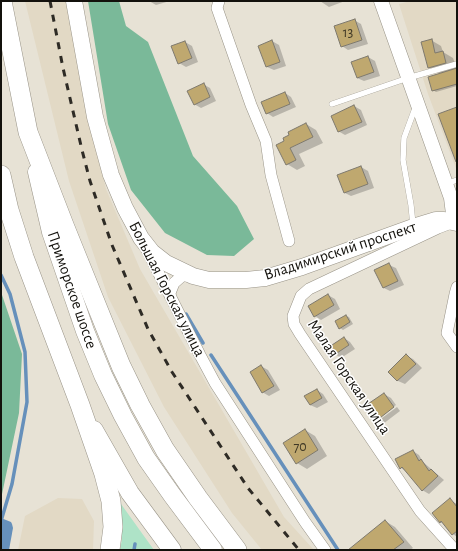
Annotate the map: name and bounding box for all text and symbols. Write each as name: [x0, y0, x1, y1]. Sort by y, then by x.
house number: 13: [343, 25, 353, 41]
street label: Владимирский проспект: [262, 217, 418, 285]
street label: Большая Горская улица: [125, 218, 209, 360]
street label: Приморское шоссе: [43, 229, 101, 351]
street label: Малая Горская улица: [303, 316, 395, 438]
house number: 70: [293, 439, 307, 455]

